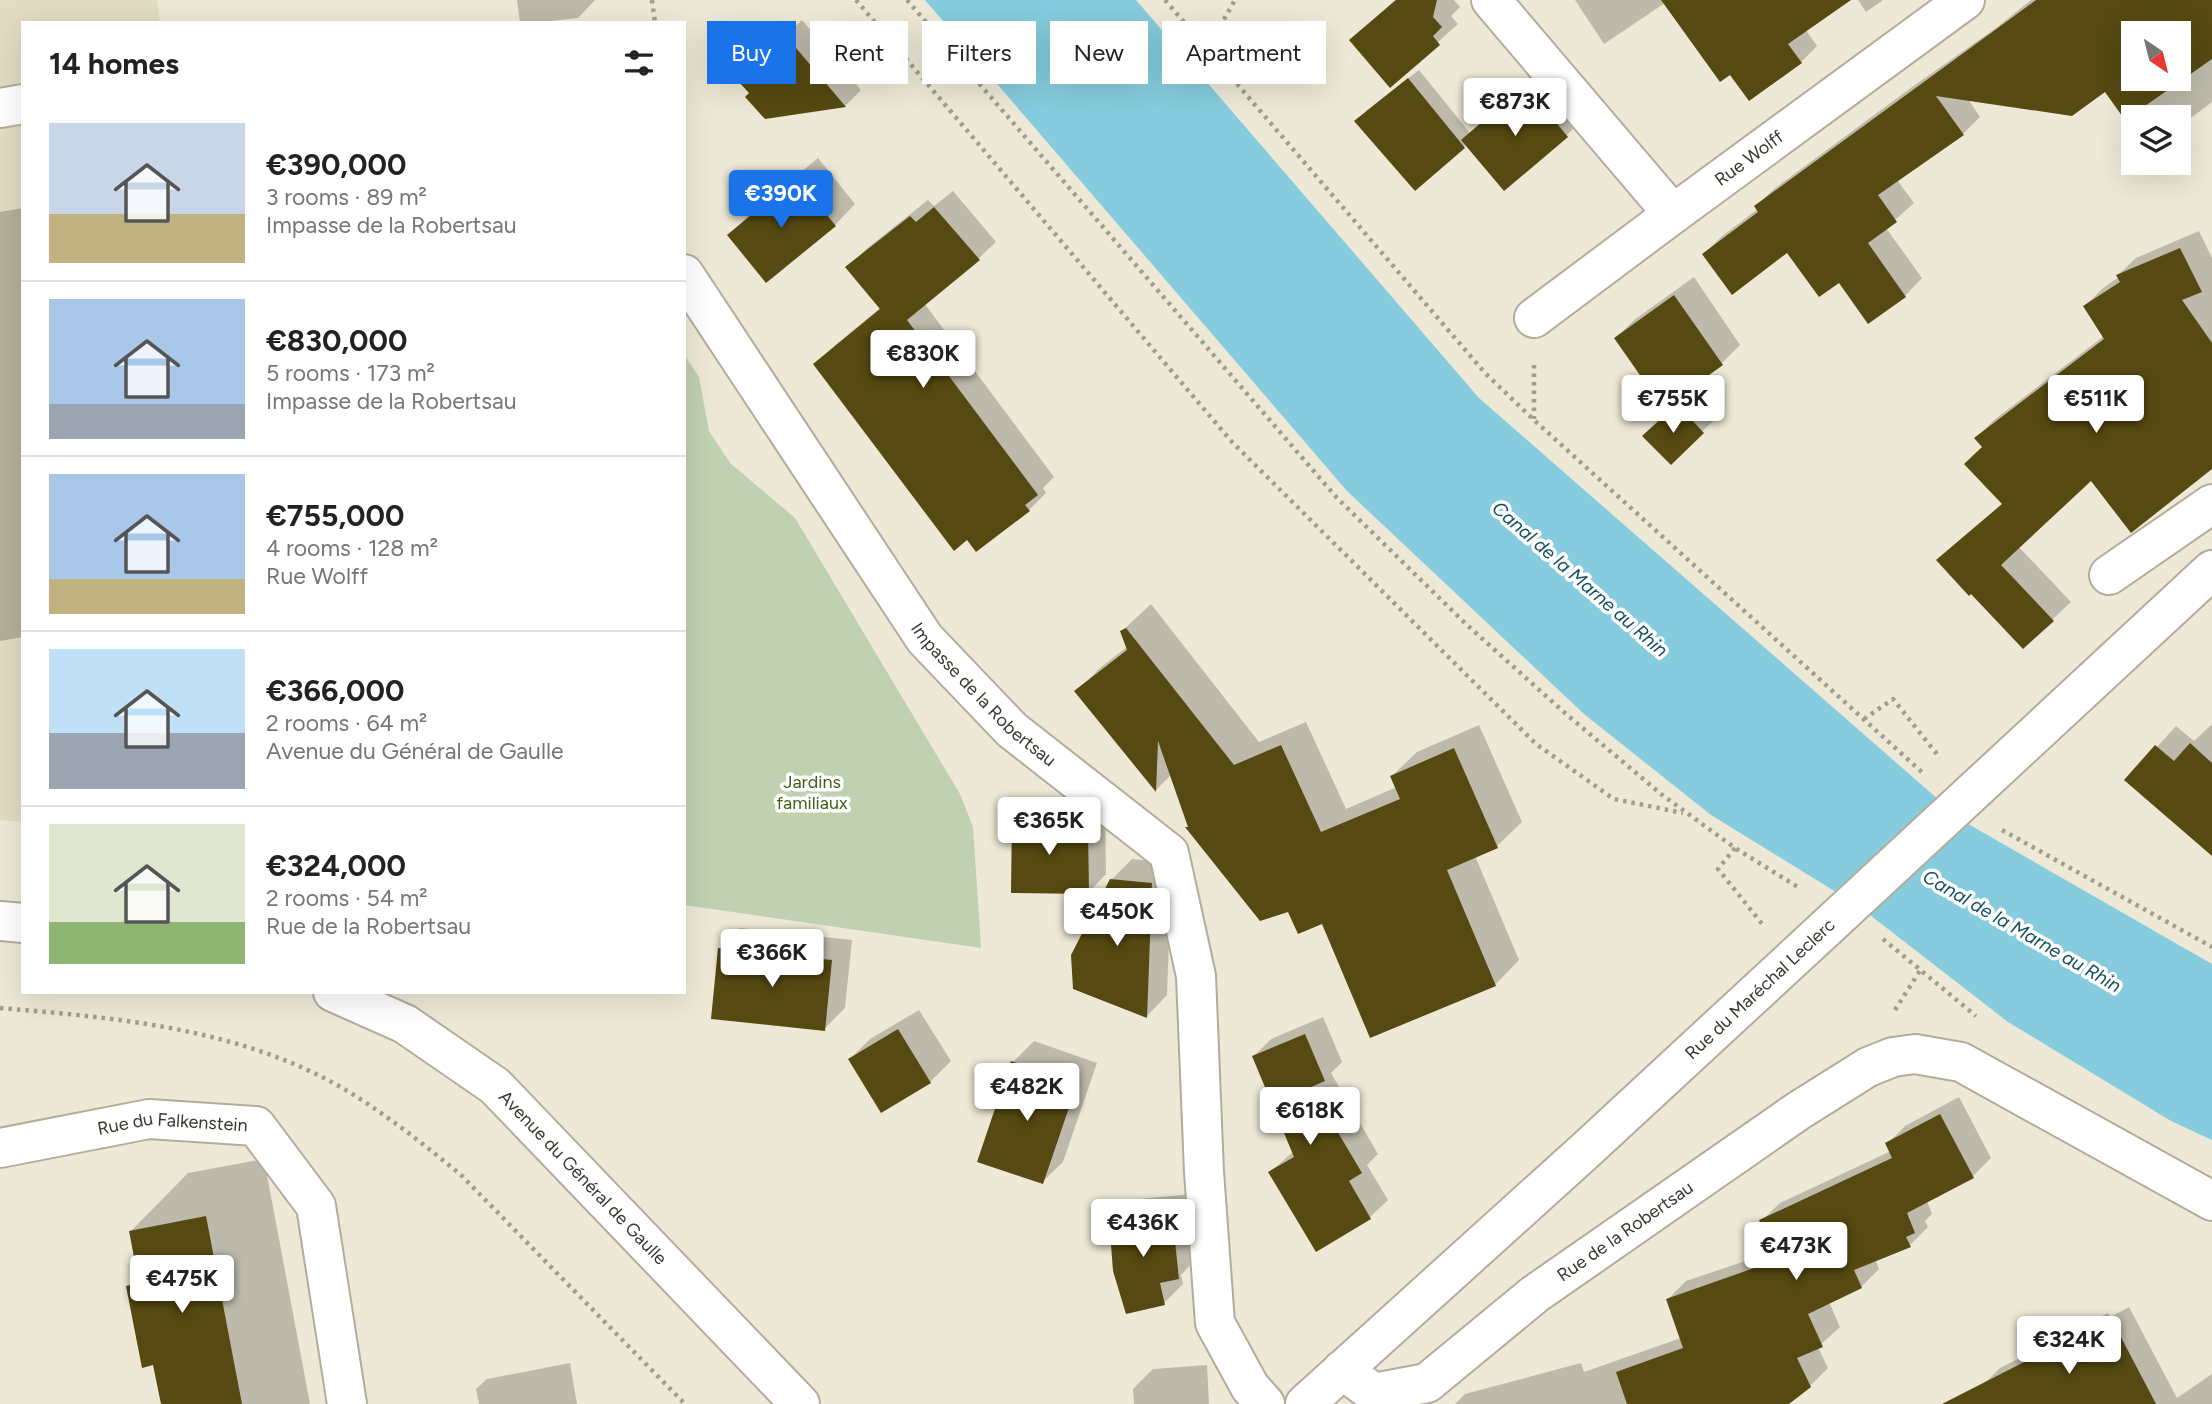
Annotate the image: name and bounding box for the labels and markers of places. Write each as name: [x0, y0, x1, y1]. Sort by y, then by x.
pin: €873K: [1466, 78, 1564, 138]
pin: €390K: [732, 170, 830, 230]
pin: €830K: [874, 330, 972, 390]
pin: €755K: [1624, 376, 1722, 435]
pin: €511K: [2047, 376, 2145, 435]
pin: €365K: [1000, 798, 1098, 857]
pin: €450K: [1068, 888, 1166, 948]
pin: €366K: [723, 930, 821, 989]
pin: €482K: [978, 1064, 1076, 1123]
pin: €618K: [1261, 1088, 1359, 1147]
pin: €436K: [1094, 1200, 1192, 1259]
pin: €473K: [1747, 1222, 1845, 1282]
pin: €475K: [133, 1256, 231, 1315]
pin: €324K: [2020, 1316, 2118, 1376]

